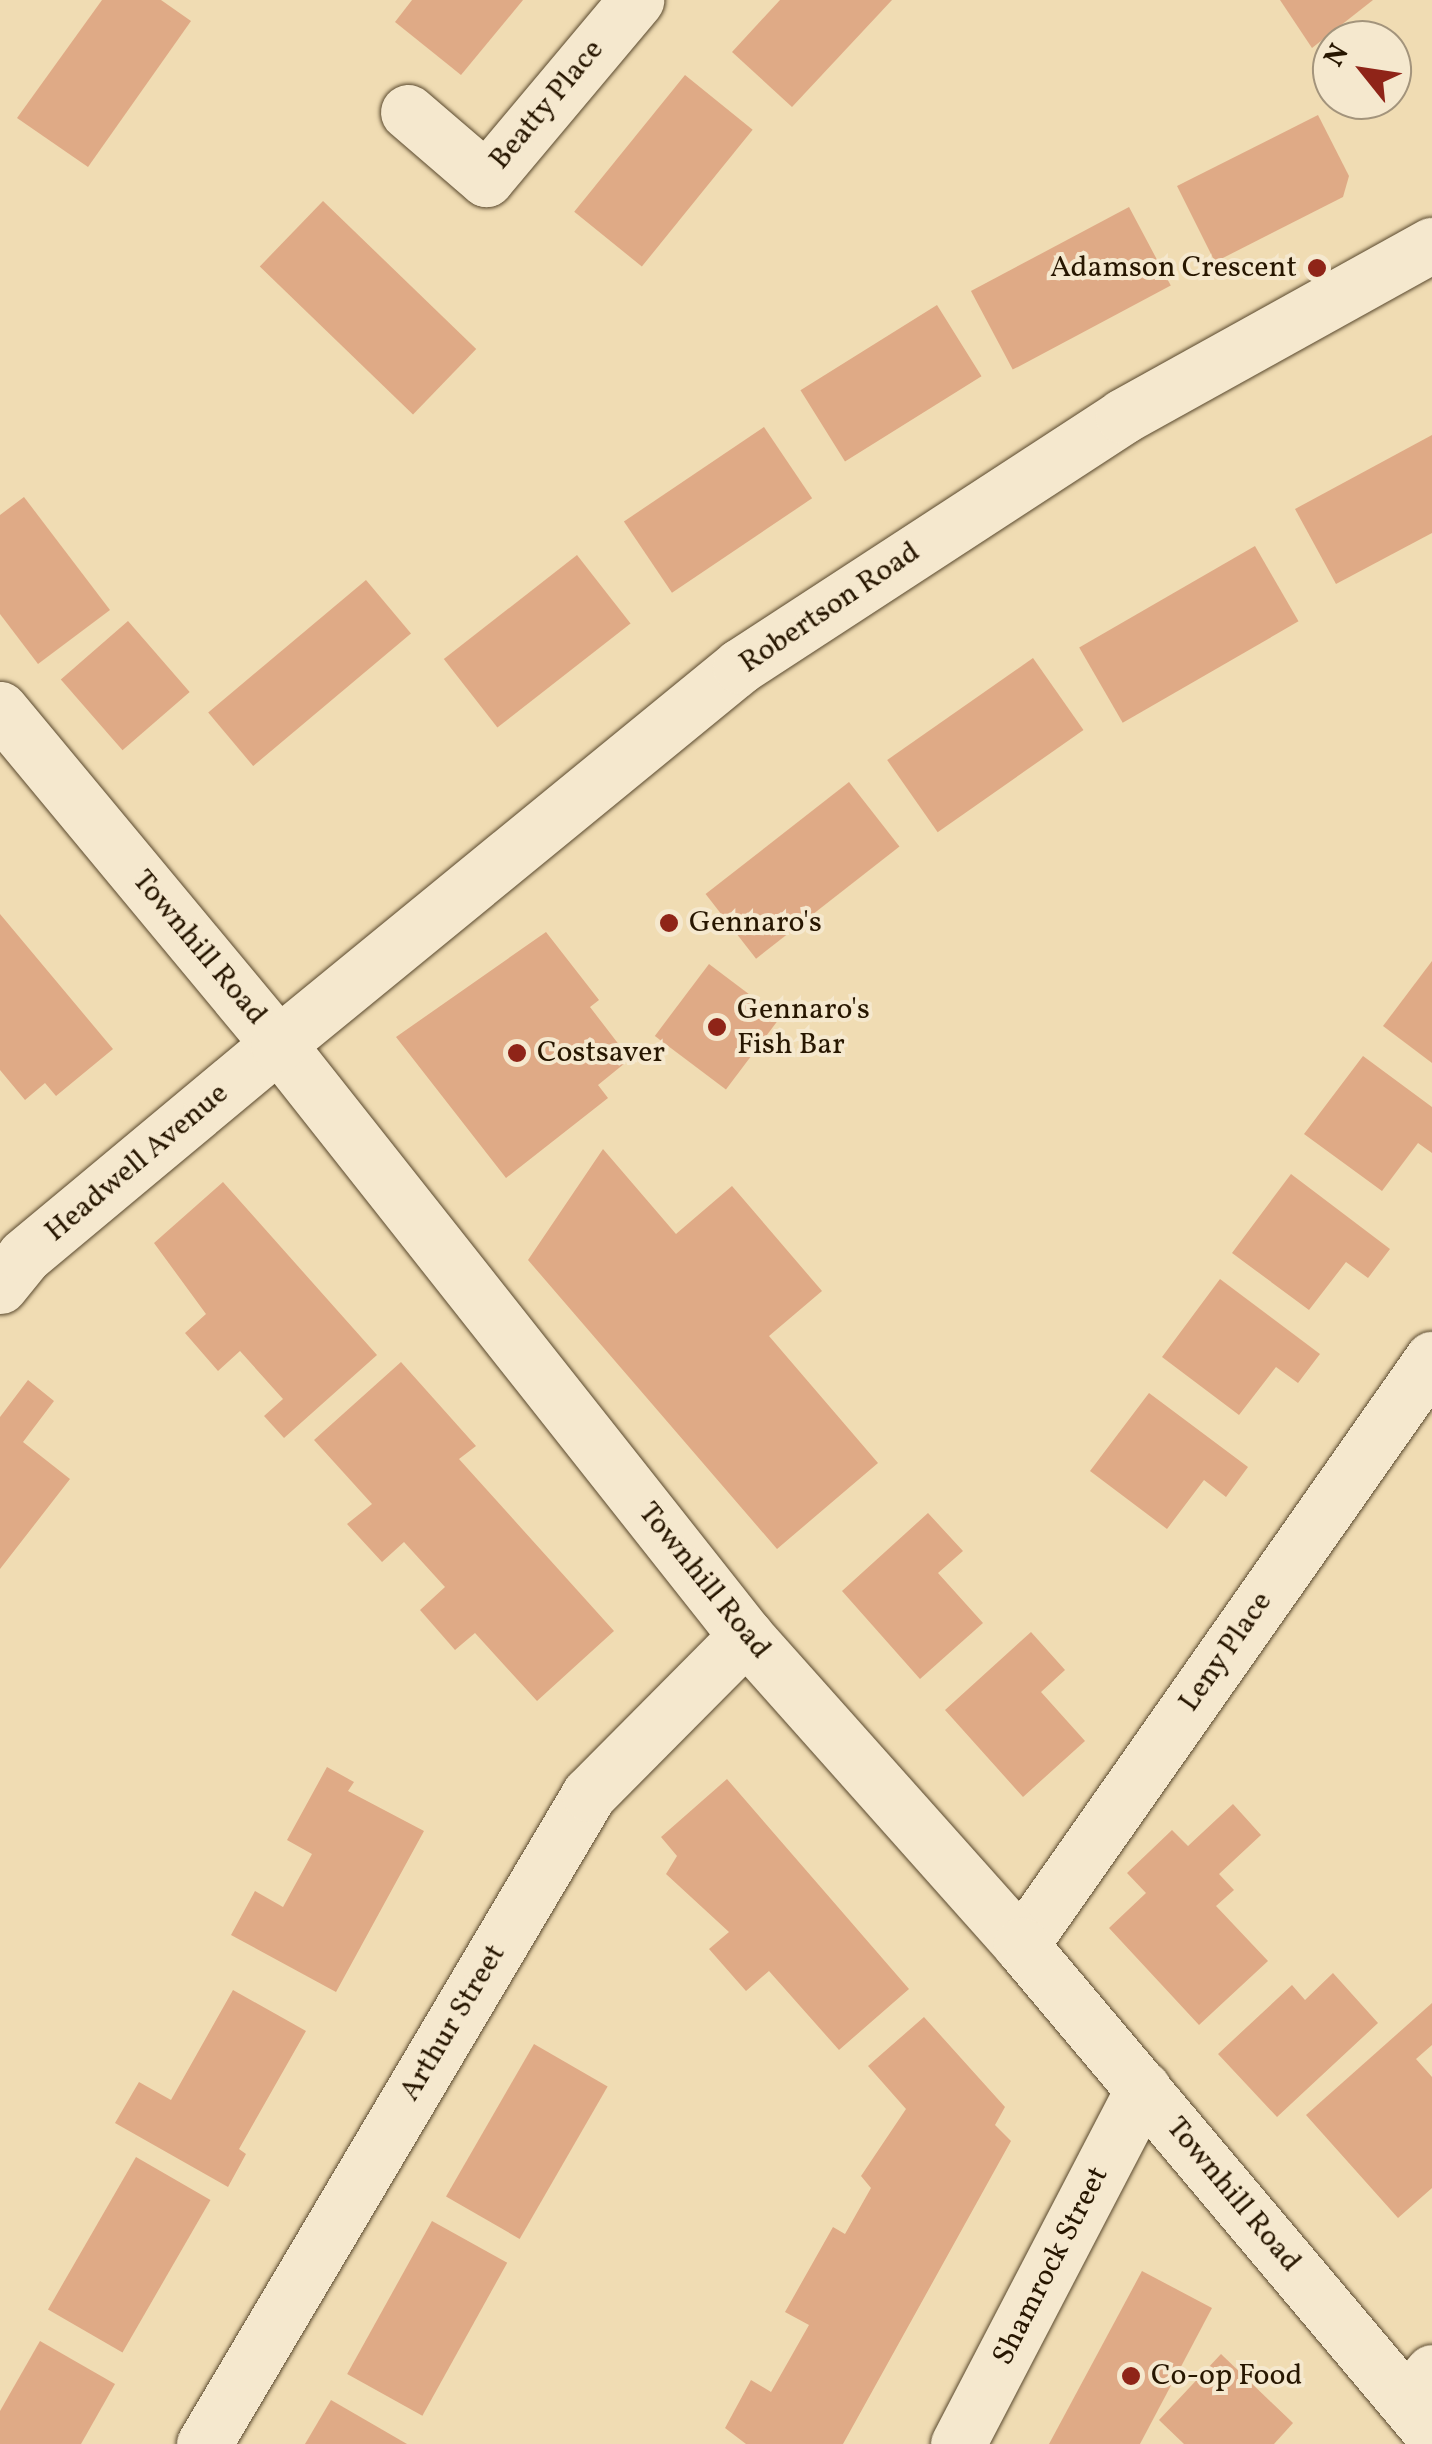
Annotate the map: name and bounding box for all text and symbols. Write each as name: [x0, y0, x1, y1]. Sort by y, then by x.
north arrow: [1312, 20, 1412, 120]
street label: Beatty Place: [482, 32, 612, 178]
text: N: [1315, 37, 1359, 74]
place label: Adamson Crescent: [1050, 250, 1297, 286]
marker: Adamson Crescent: [1306, 257, 1328, 279]
street label: Robertson Road: [733, 534, 927, 682]
street label: Townhill Road: [124, 863, 274, 1033]
place label: Gennaro's: [689, 905, 822, 941]
marker: Gennaro's: [658, 912, 680, 934]
place label: Gennaro's Fish Bar: [737, 992, 870, 1062]
marker: Gennaro's Fish Bar: [706, 1016, 728, 1038]
place label: Costsaver: [537, 1035, 665, 1071]
marker: Costsaver: [506, 1042, 528, 1064]
street label: Headwell Avenue: [38, 1076, 236, 1250]
street label: Townhill Road: [630, 1496, 778, 1666]
street label: Leny Place: [1171, 1585, 1281, 1719]
street label: Arthur Street: [392, 1938, 514, 2108]
street label: Townhill Road: [1158, 2110, 1308, 2280]
street label: Shamrock Street: [985, 2161, 1117, 2371]
place label: Co-op Food: [1151, 2358, 1302, 2394]
marker: Co-op Food: [1120, 2365, 1142, 2387]

